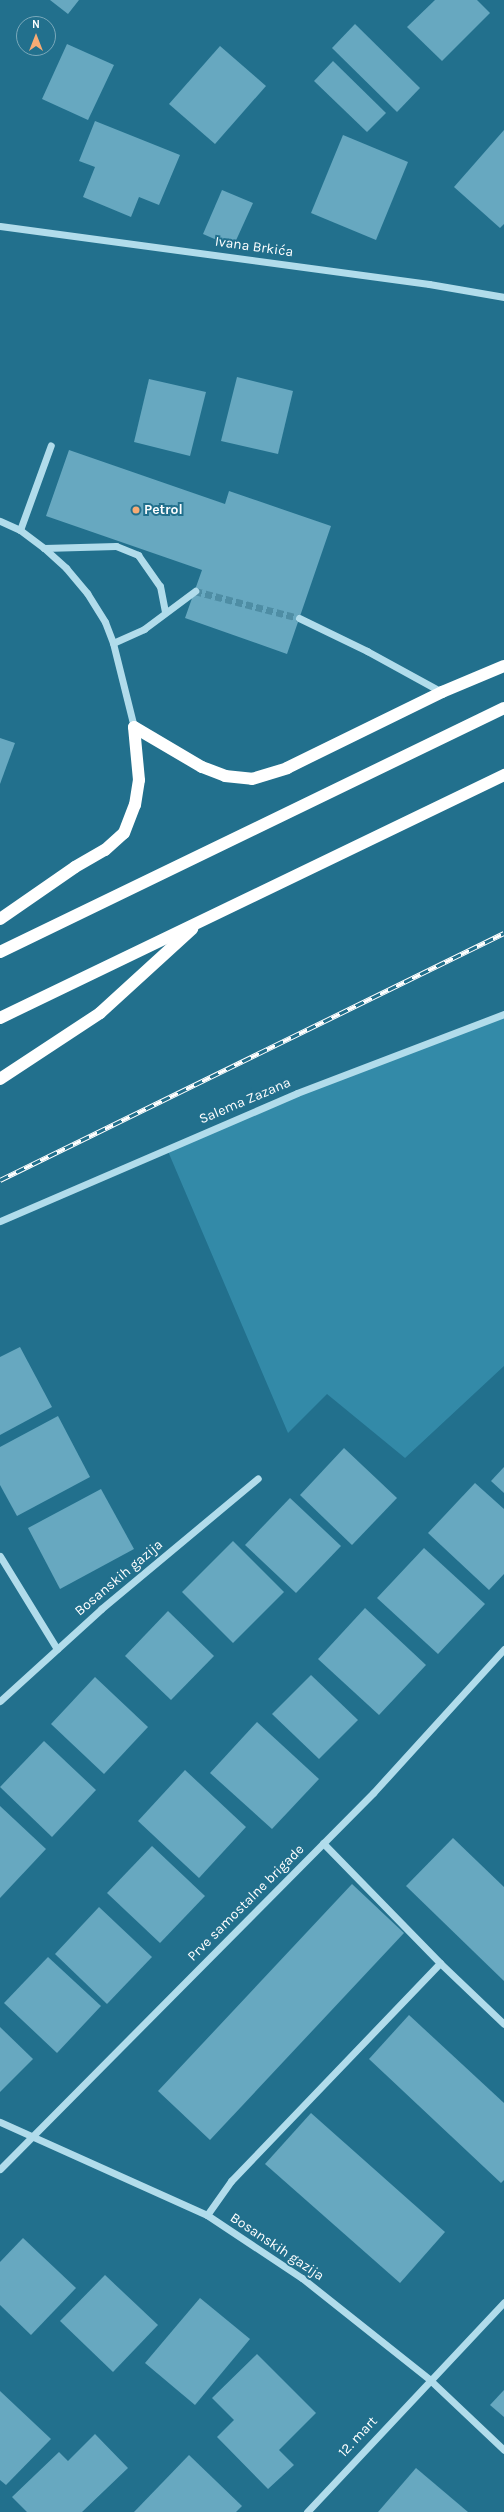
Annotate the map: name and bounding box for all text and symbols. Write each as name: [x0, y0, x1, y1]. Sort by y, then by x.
north arrow: [16, 16, 56, 56]
text: N: [32, 18, 40, 31]
street label: Ivana Brkića: [214, 233, 294, 261]
place label: Petrol: [144, 502, 183, 518]
marker: Petrol: [131, 505, 141, 515]
street label: Salema Zazana: [197, 1074, 293, 1128]
street label: Bosanskih gazija: [72, 1536, 166, 1620]
street label: Prve samostalne brigade: [184, 1841, 308, 1965]
street label: Bosanskih gazija: [227, 2209, 327, 2285]
street label: 12. mart: [335, 2413, 381, 2461]

